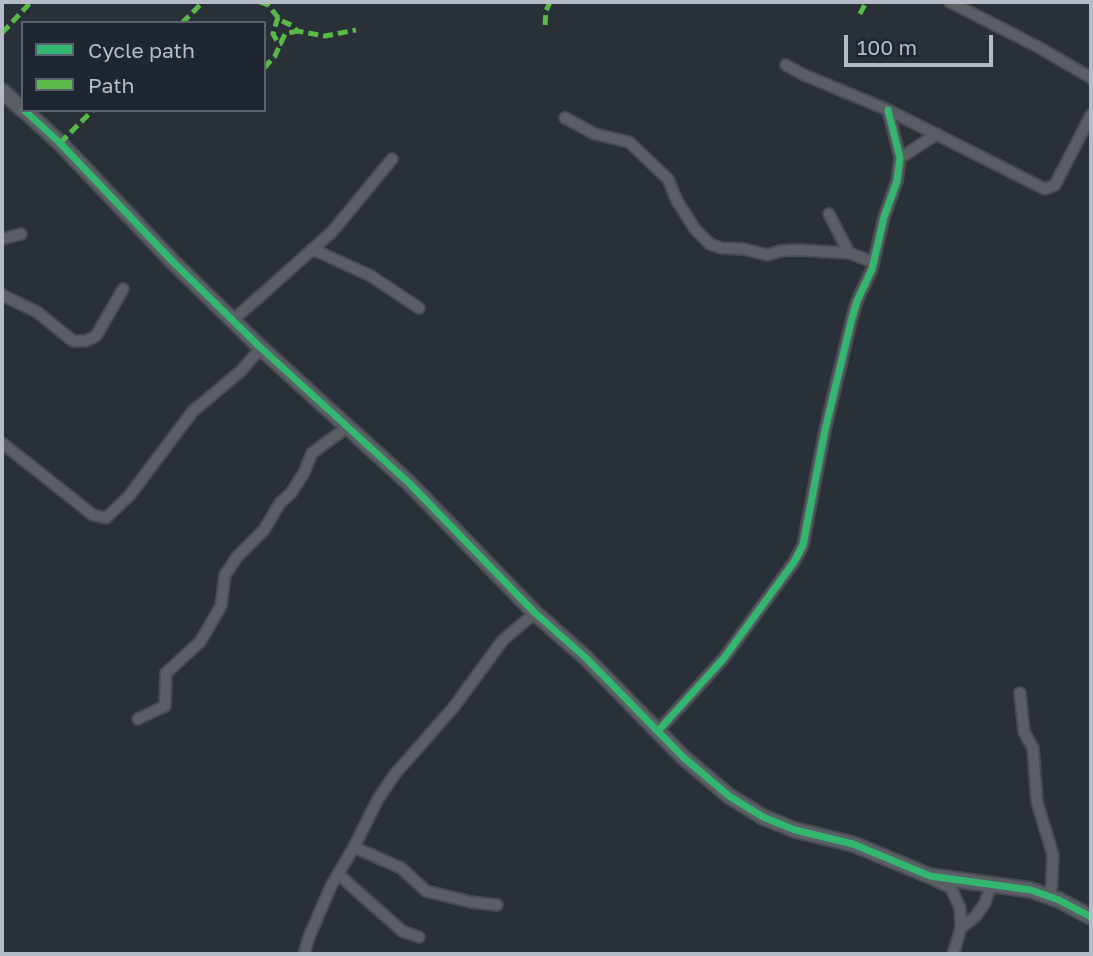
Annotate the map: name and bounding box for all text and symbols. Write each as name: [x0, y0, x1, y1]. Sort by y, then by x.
legend: [21, 21, 266, 112]
scale bar: [848, 21, 997, 65]
text: 100 m: [857, 34, 917, 60]
text: Cycle path: [88, 37, 195, 63]
text: Path: [88, 72, 135, 98]

